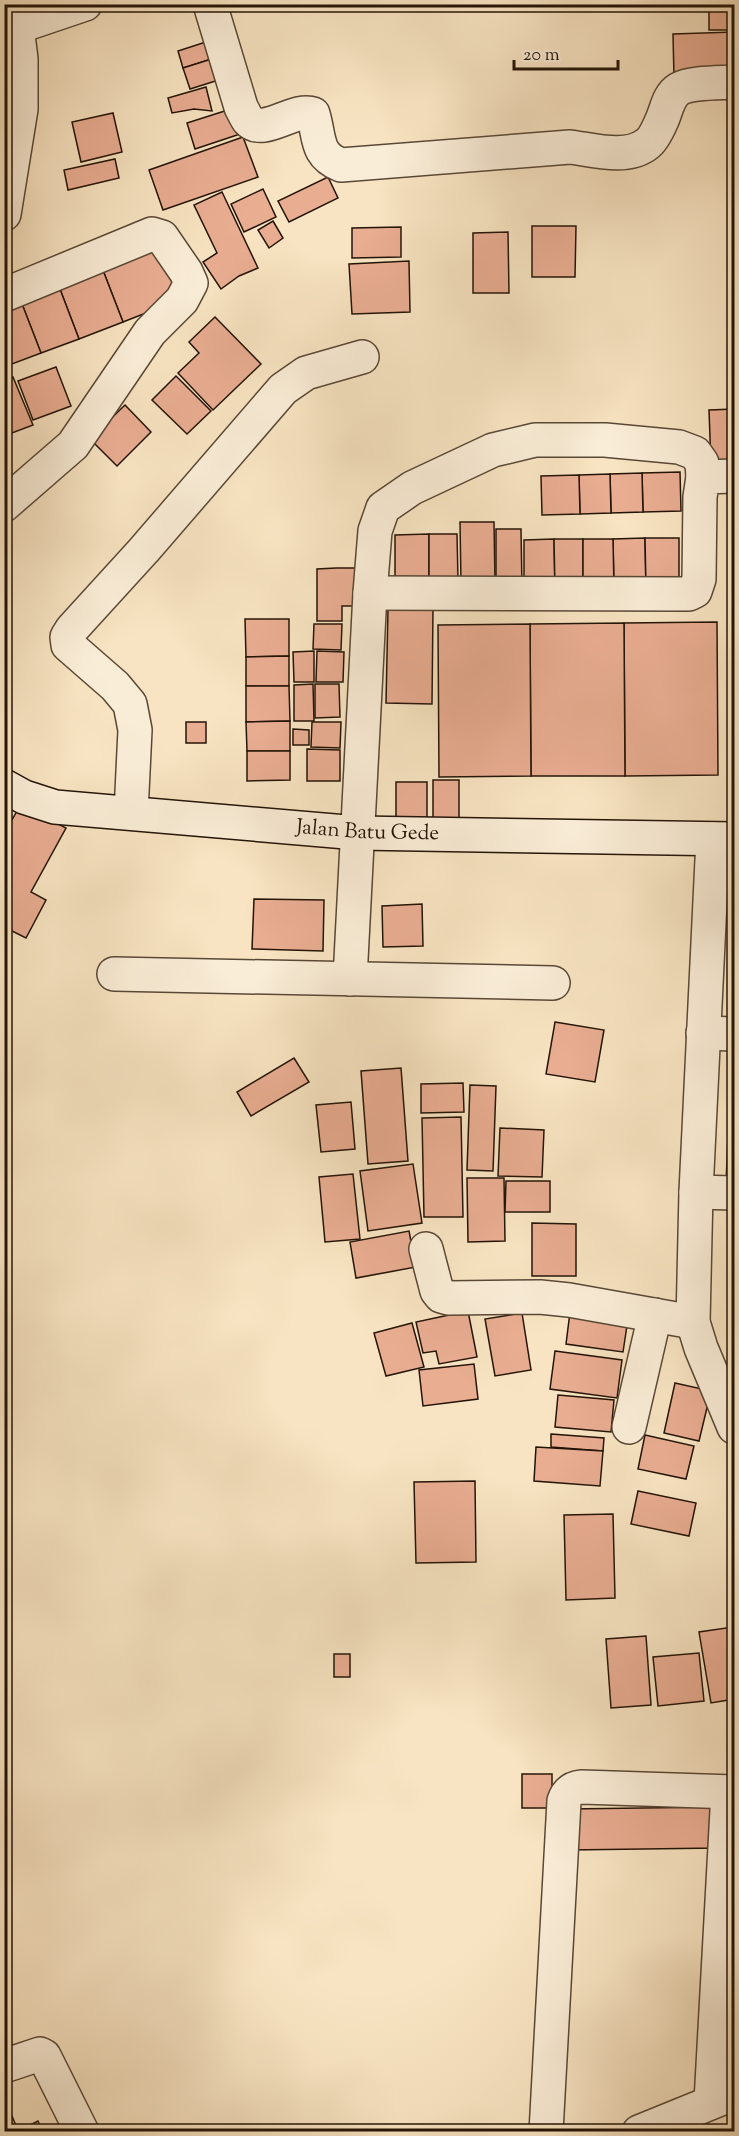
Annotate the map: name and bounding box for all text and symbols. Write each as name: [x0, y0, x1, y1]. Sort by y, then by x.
scale bar: [514, 33, 618, 71]
text: 20 m: [523, 43, 560, 69]
street label: Jalan Batu Gede: [294, 813, 439, 849]

